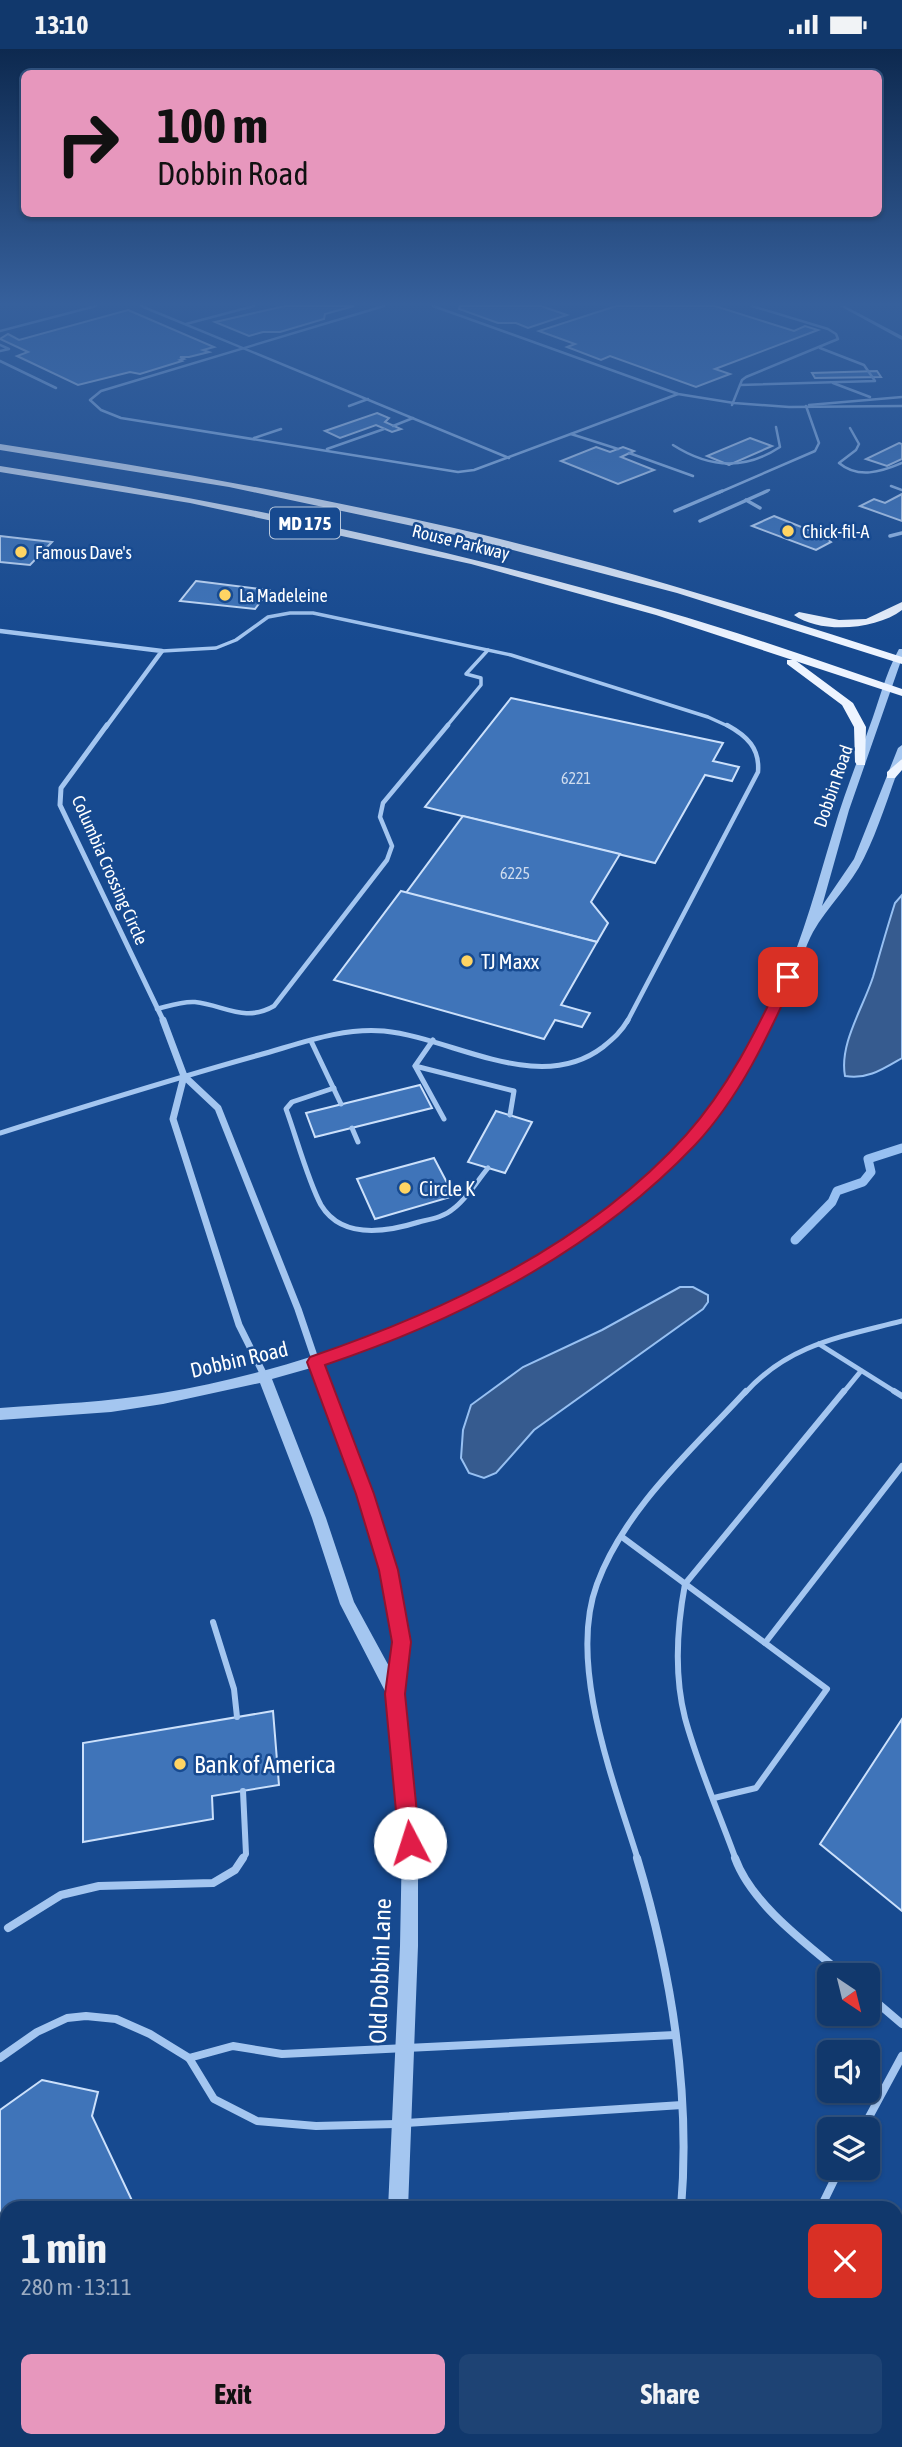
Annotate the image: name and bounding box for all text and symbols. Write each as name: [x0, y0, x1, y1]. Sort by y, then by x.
text: 13:10: [35, 10, 89, 40]
text: 100 m: [157, 97, 268, 153]
icon: right: [42, 98, 133, 189]
text: Dobbin Road: [157, 155, 309, 192]
road number: MD 175: [270, 507, 340, 538]
street label: Rouse Parkway: [410, 520, 512, 564]
place label: Chick-fil-A: [802, 521, 869, 542]
marker: Chick-fil-A: [780, 523, 796, 539]
place label: Famous Dave's: [35, 542, 132, 563]
marker: Famous Dave's: [13, 544, 29, 560]
place label: La Madeleine: [239, 585, 328, 606]
marker: La Madeleine: [217, 587, 233, 603]
street label: Dobbin Road: [809, 742, 857, 830]
house number: 6221: [561, 769, 591, 787]
street label: Columbia Crossing Circle: [68, 792, 152, 948]
house number: 6225: [500, 864, 530, 882]
pin: [758, 947, 818, 1007]
place label: TJ Maxx: [481, 949, 540, 973]
marker: TJ Maxx: [459, 953, 475, 969]
icon: arrive: [769, 958, 807, 996]
place label: Circle K: [419, 1176, 476, 1200]
marker: Circle K: [397, 1180, 413, 1196]
street label: Dobbin Road: [188, 1336, 290, 1382]
place label: Bank of America: [194, 1751, 336, 1778]
marker: Bank of America: [172, 1756, 188, 1772]
position arrow: [373, 1806, 447, 1880]
street label: Old Dobbin Lane: [364, 1898, 396, 2044]
north arrow: [817, 1963, 880, 2027]
map controls: [817, 1963, 880, 2180]
button: sound: [817, 2040, 880, 2103]
button: layers: [817, 2117, 880, 2180]
text: 1 min: [21, 2224, 107, 2272]
button: close: [808, 2224, 882, 2298]
text: 280 m · 13:11: [21, 2274, 132, 2300]
button: Exit: [21, 2354, 445, 2434]
button: Share: [459, 2354, 882, 2434]

